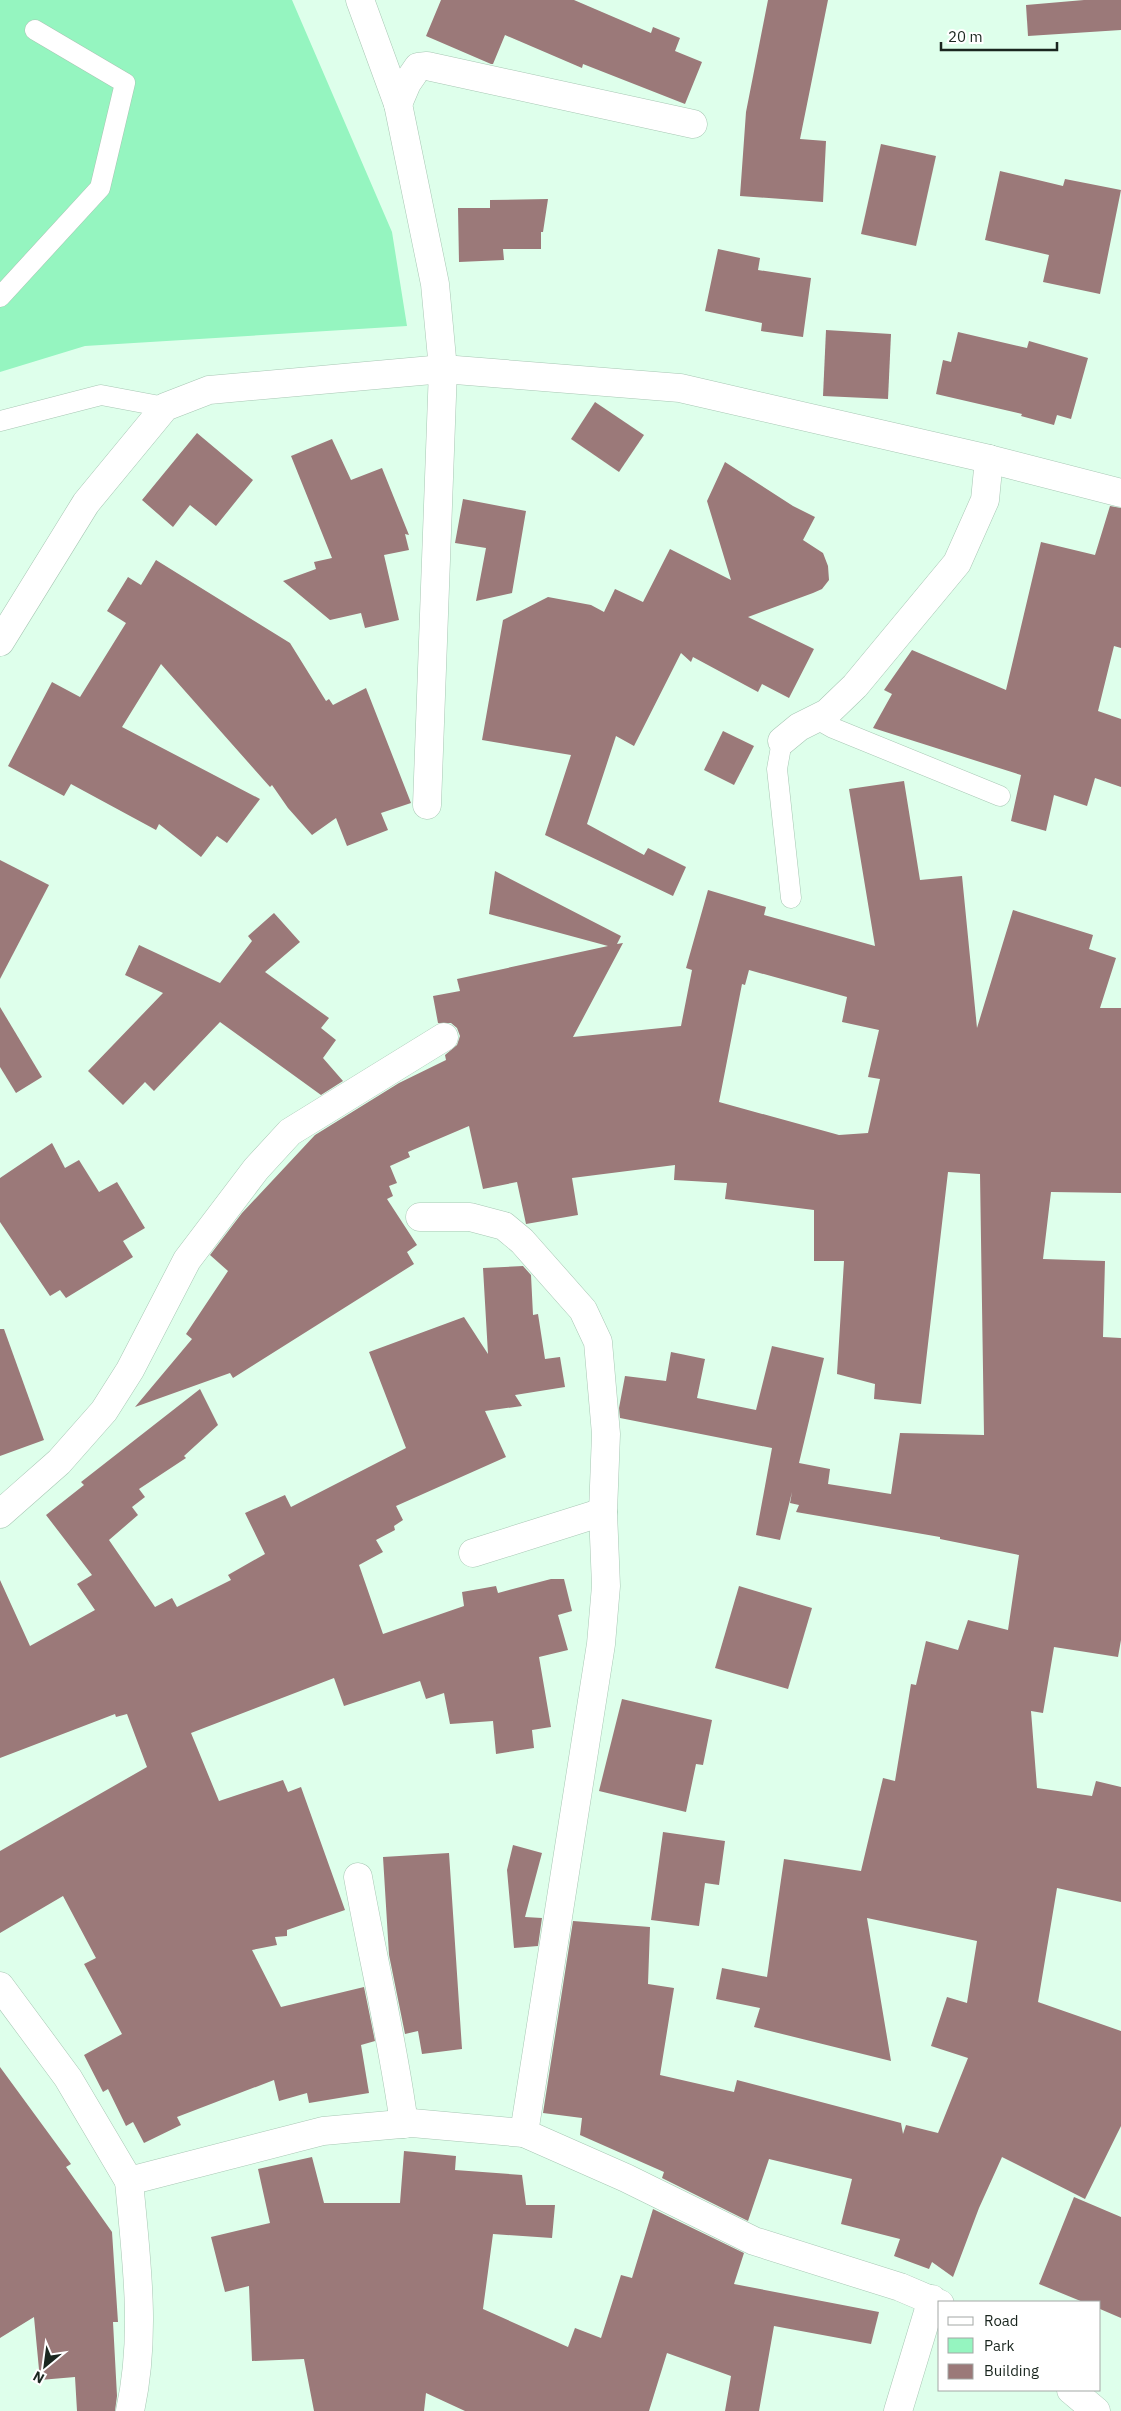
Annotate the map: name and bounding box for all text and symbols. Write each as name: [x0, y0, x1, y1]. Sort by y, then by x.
scale bar: [941, 20, 1057, 52]
text: 20 m: [948, 27, 983, 46]
legend: [938, 2301, 1101, 2391]
text: Road: [984, 2311, 1019, 2330]
text: Park: [984, 2336, 1014, 2355]
north arrow: [20, 2341, 70, 2391]
text: Building: [984, 2361, 1039, 2380]
text: N: [30, 2367, 47, 2388]

